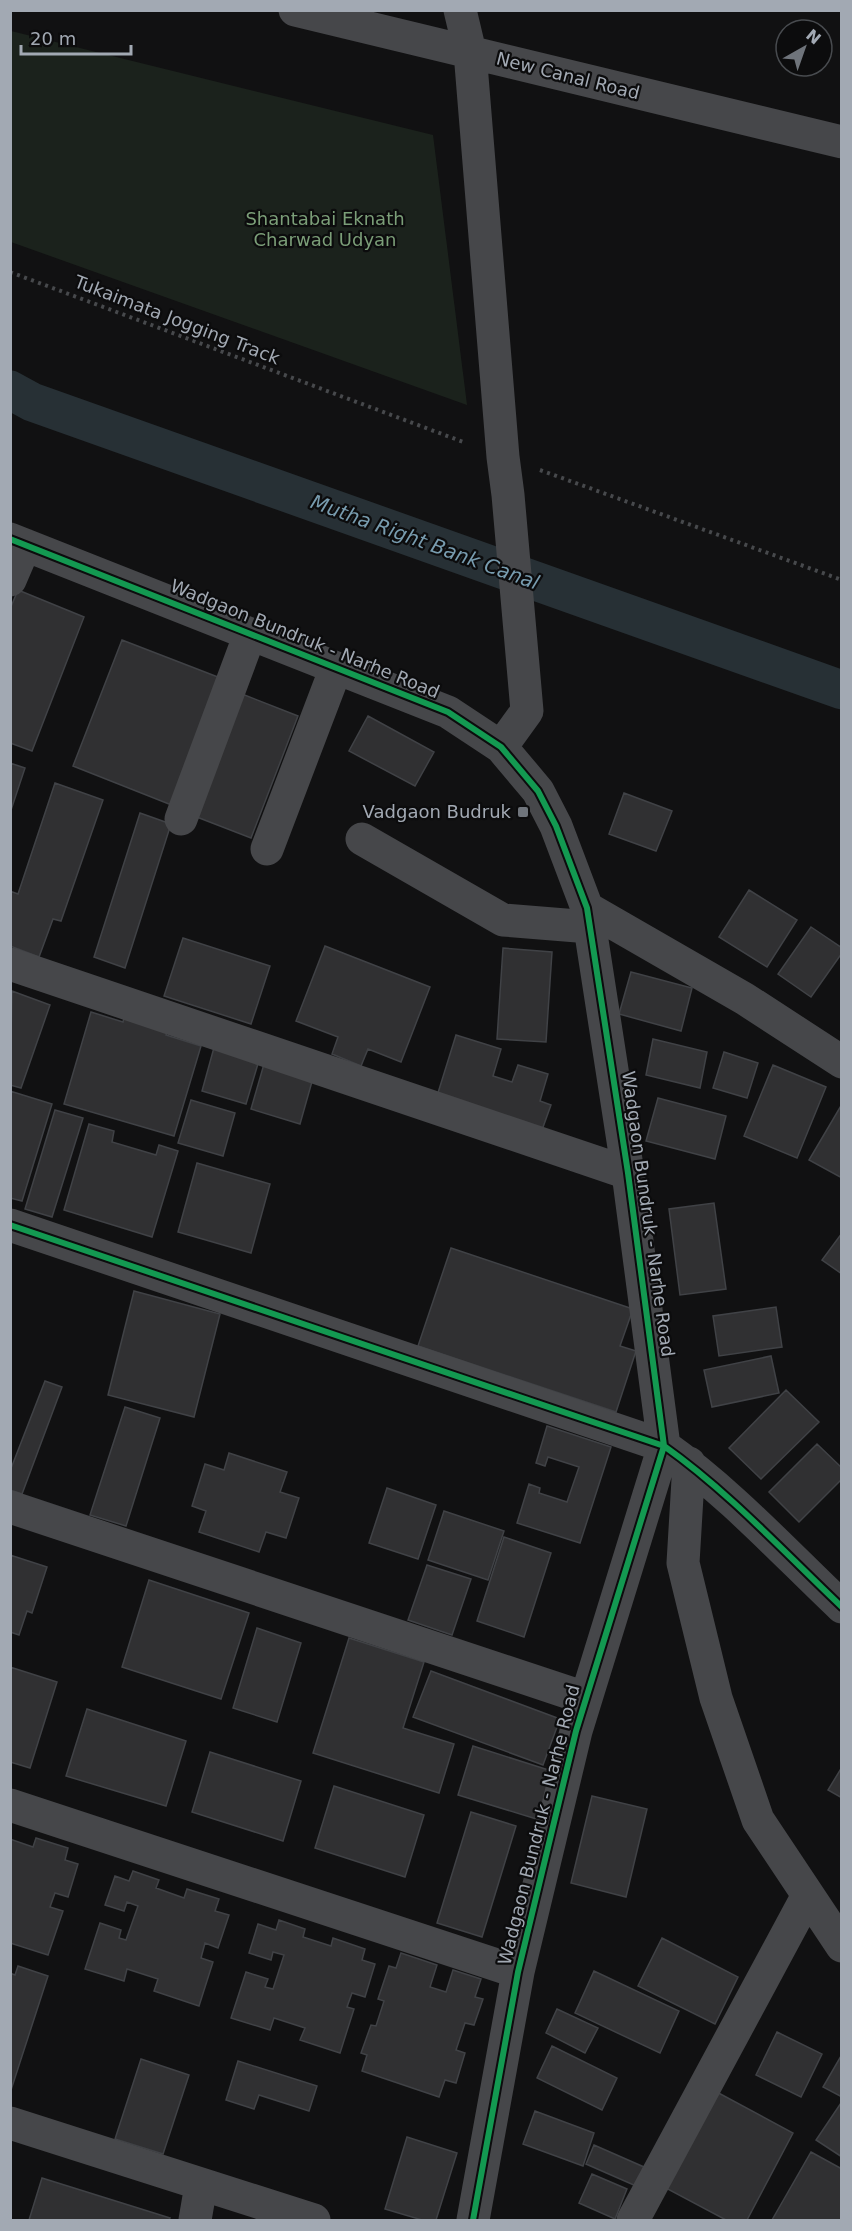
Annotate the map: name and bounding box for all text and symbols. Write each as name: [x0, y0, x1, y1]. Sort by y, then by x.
scale bar: [21, 18, 130, 56]
north arrow: [774, 18, 834, 78]
text: N: [802, 25, 825, 48]
text: 20 m: [30, 28, 76, 49]
street label: New Canal Road: [494, 48, 642, 103]
park label: Shantabai Eknath Charwad Udyan: [245, 208, 405, 250]
street label: Tukaimata Jogging Track: [71, 270, 283, 369]
water label: Mutha Right Bank Canal: [307, 489, 543, 595]
street label: Wadgaon Bundruk - Narhe Road: [168, 575, 443, 702]
place label: Vadgaon Budruk: [363, 801, 512, 822]
marker: Vadgaon Budruk: [516, 805, 530, 819]
street label: Wadgaon Bundruk - Narhe Road: [618, 1070, 679, 1358]
street label: Wadgaon Bundruk - Narhe Road: [493, 1682, 584, 1967]

